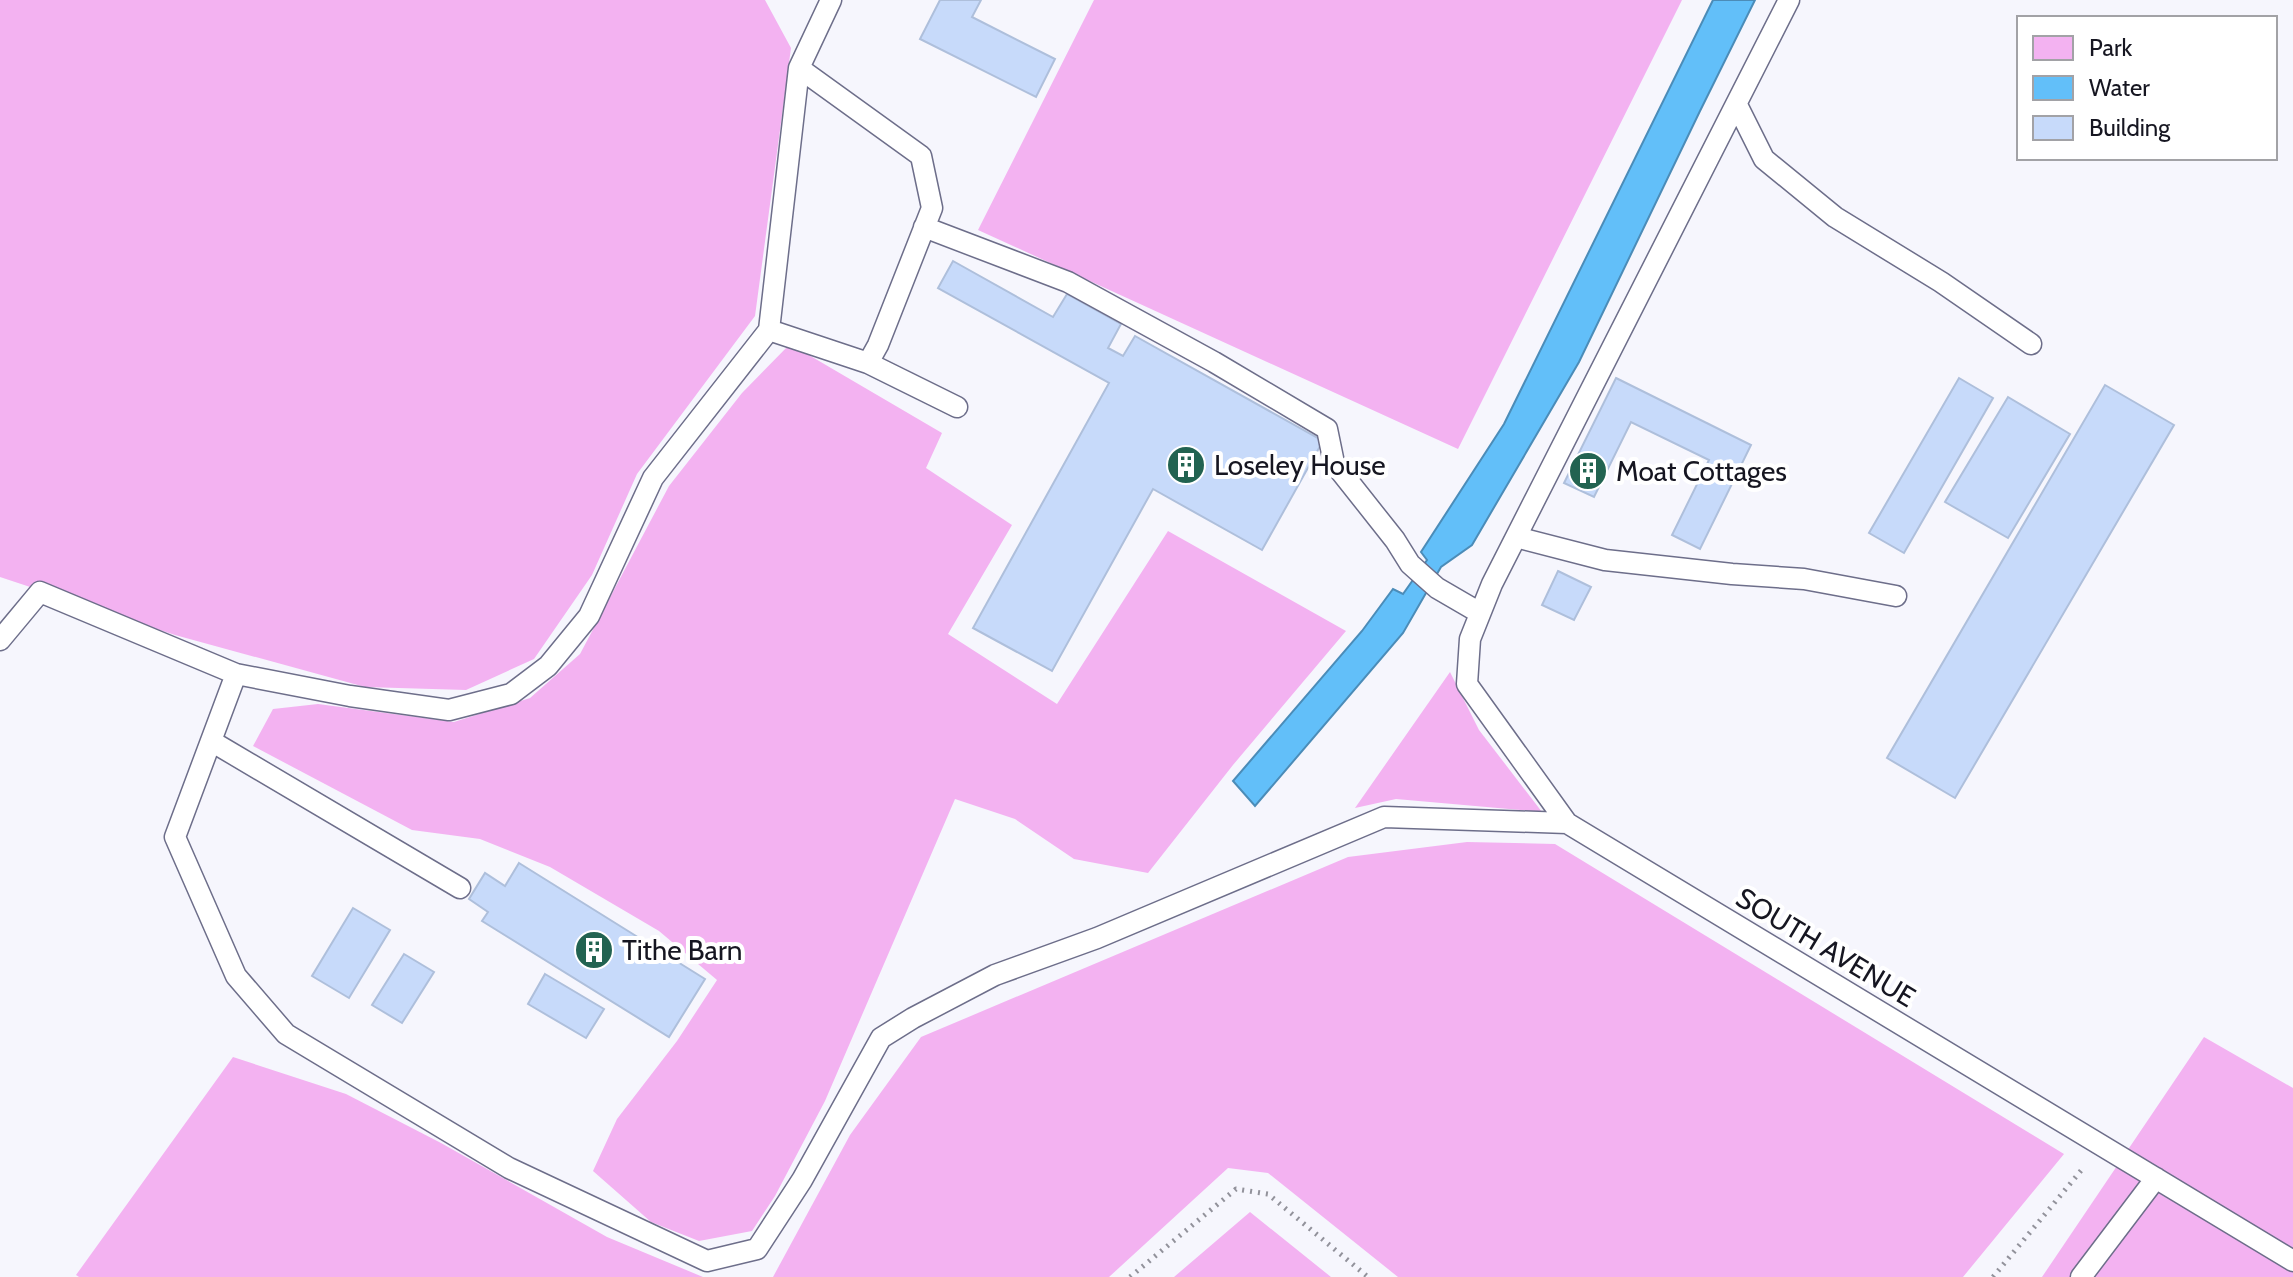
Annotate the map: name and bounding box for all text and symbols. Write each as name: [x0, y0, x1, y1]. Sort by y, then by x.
legend: [2017, 16, 2277, 160]
text: Park: [2089, 33, 2132, 62]
text: Water: [2089, 73, 2150, 102]
text: Building: [2089, 113, 2171, 142]
building icon: Loseley House: [1165, 444, 1207, 486]
place label: Loseley House: [1214, 448, 1386, 482]
building icon: Moat Cottages: [1567, 450, 1609, 492]
place label: Moat Cottages: [1616, 454, 1787, 488]
street label: SOUTH AVENUE: [1730, 880, 1922, 1014]
building icon: Tithe Barn: [573, 929, 615, 971]
place label: Tithe Barn: [622, 933, 743, 967]

